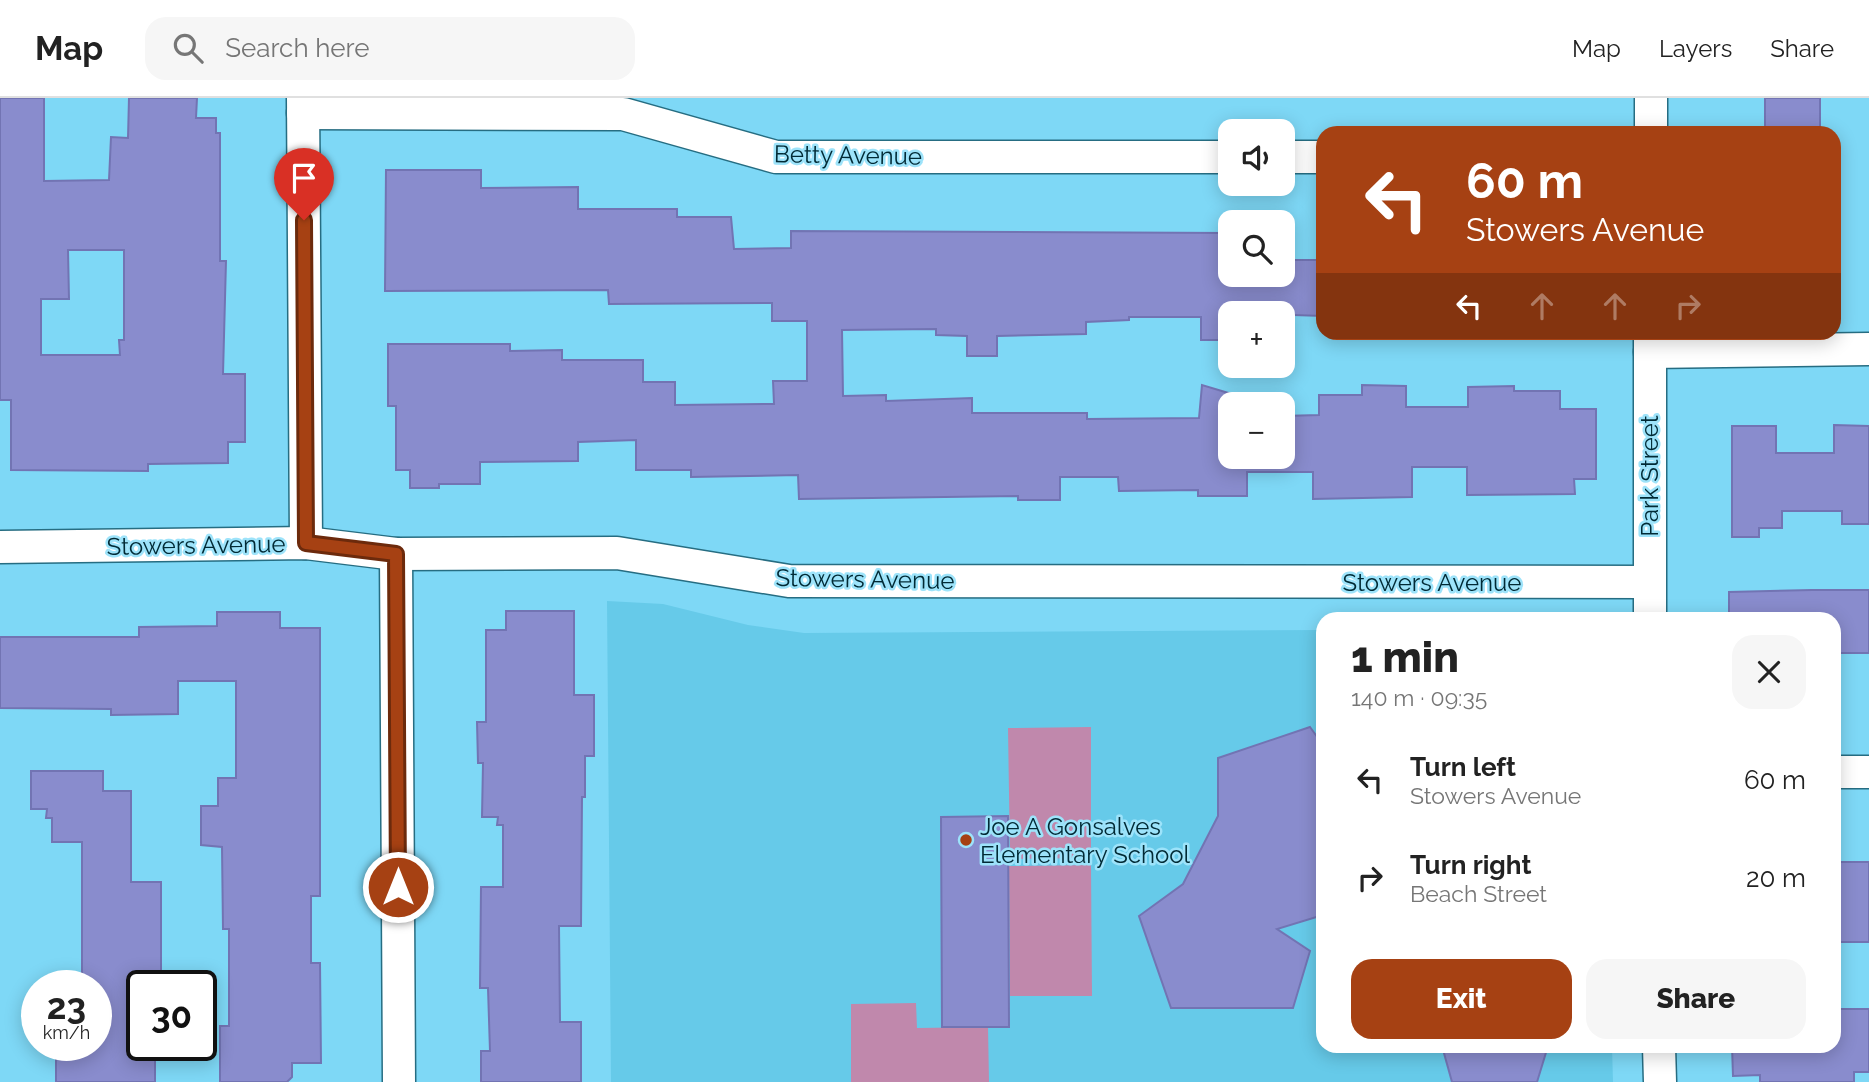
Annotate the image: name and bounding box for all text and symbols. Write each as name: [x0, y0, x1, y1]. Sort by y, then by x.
search box: [145, 17, 635, 80]
text: Map: [35, 29, 103, 68]
icon: search: [169, 29, 207, 67]
text: Search here: [225, 33, 370, 63]
text: Map: [1572, 34, 1621, 63]
text: Layers: [1659, 34, 1732, 63]
text: Share: [1770, 34, 1834, 63]
map controls: [1218, 119, 1295, 469]
button: sound: [1218, 119, 1295, 196]
street label: Betty Avenue: [774, 139, 922, 171]
pin: [274, 148, 334, 220]
text: 60 m: [1466, 152, 1583, 209]
icon: left: [1351, 154, 1442, 245]
icon: arrive: [285, 159, 323, 197]
button: search: [1218, 210, 1295, 287]
text: Stowers Avenue: [1466, 211, 1704, 248]
icon: left: [1450, 287, 1488, 325]
icon: ahead: [1523, 287, 1561, 325]
icon: ahead: [1596, 287, 1634, 325]
icon: right: [1669, 287, 1707, 325]
button: +: [1218, 301, 1295, 378]
button: −: [1218, 392, 1295, 469]
street label: Park Street: [1635, 415, 1664, 537]
street label: Stowers Avenue: [106, 529, 286, 561]
street label: Stowers Avenue: [775, 563, 955, 595]
street label: Stowers Avenue: [1343, 568, 1521, 597]
text: 1 min: [1351, 633, 1459, 682]
button: close: [1732, 635, 1806, 709]
text: 140 m · 09:35: [1351, 684, 1487, 711]
text: Turn left: [1410, 752, 1516, 782]
icon: left: [1351, 761, 1389, 799]
text: 60 m: [1744, 765, 1806, 795]
text: Stowers Avenue: [1410, 782, 1581, 809]
place label: Joe A Gonsalves Elementary School: [980, 812, 1191, 869]
marker: Joe A Gonsalves Elementary School: [958, 832, 974, 848]
position arrow: [361, 850, 435, 924]
text: Turn right: [1410, 850, 1531, 880]
icon: right: [1351, 859, 1389, 897]
text: 20 m: [1746, 863, 1806, 893]
text: Beach Street: [1410, 880, 1547, 907]
button: Exit: [1351, 959, 1572, 1039]
button: Share: [1586, 959, 1806, 1039]
speed limit sign: 30: [126, 970, 217, 1061]
text: 23: [47, 986, 86, 1027]
text: km/h: [43, 1022, 90, 1043]

